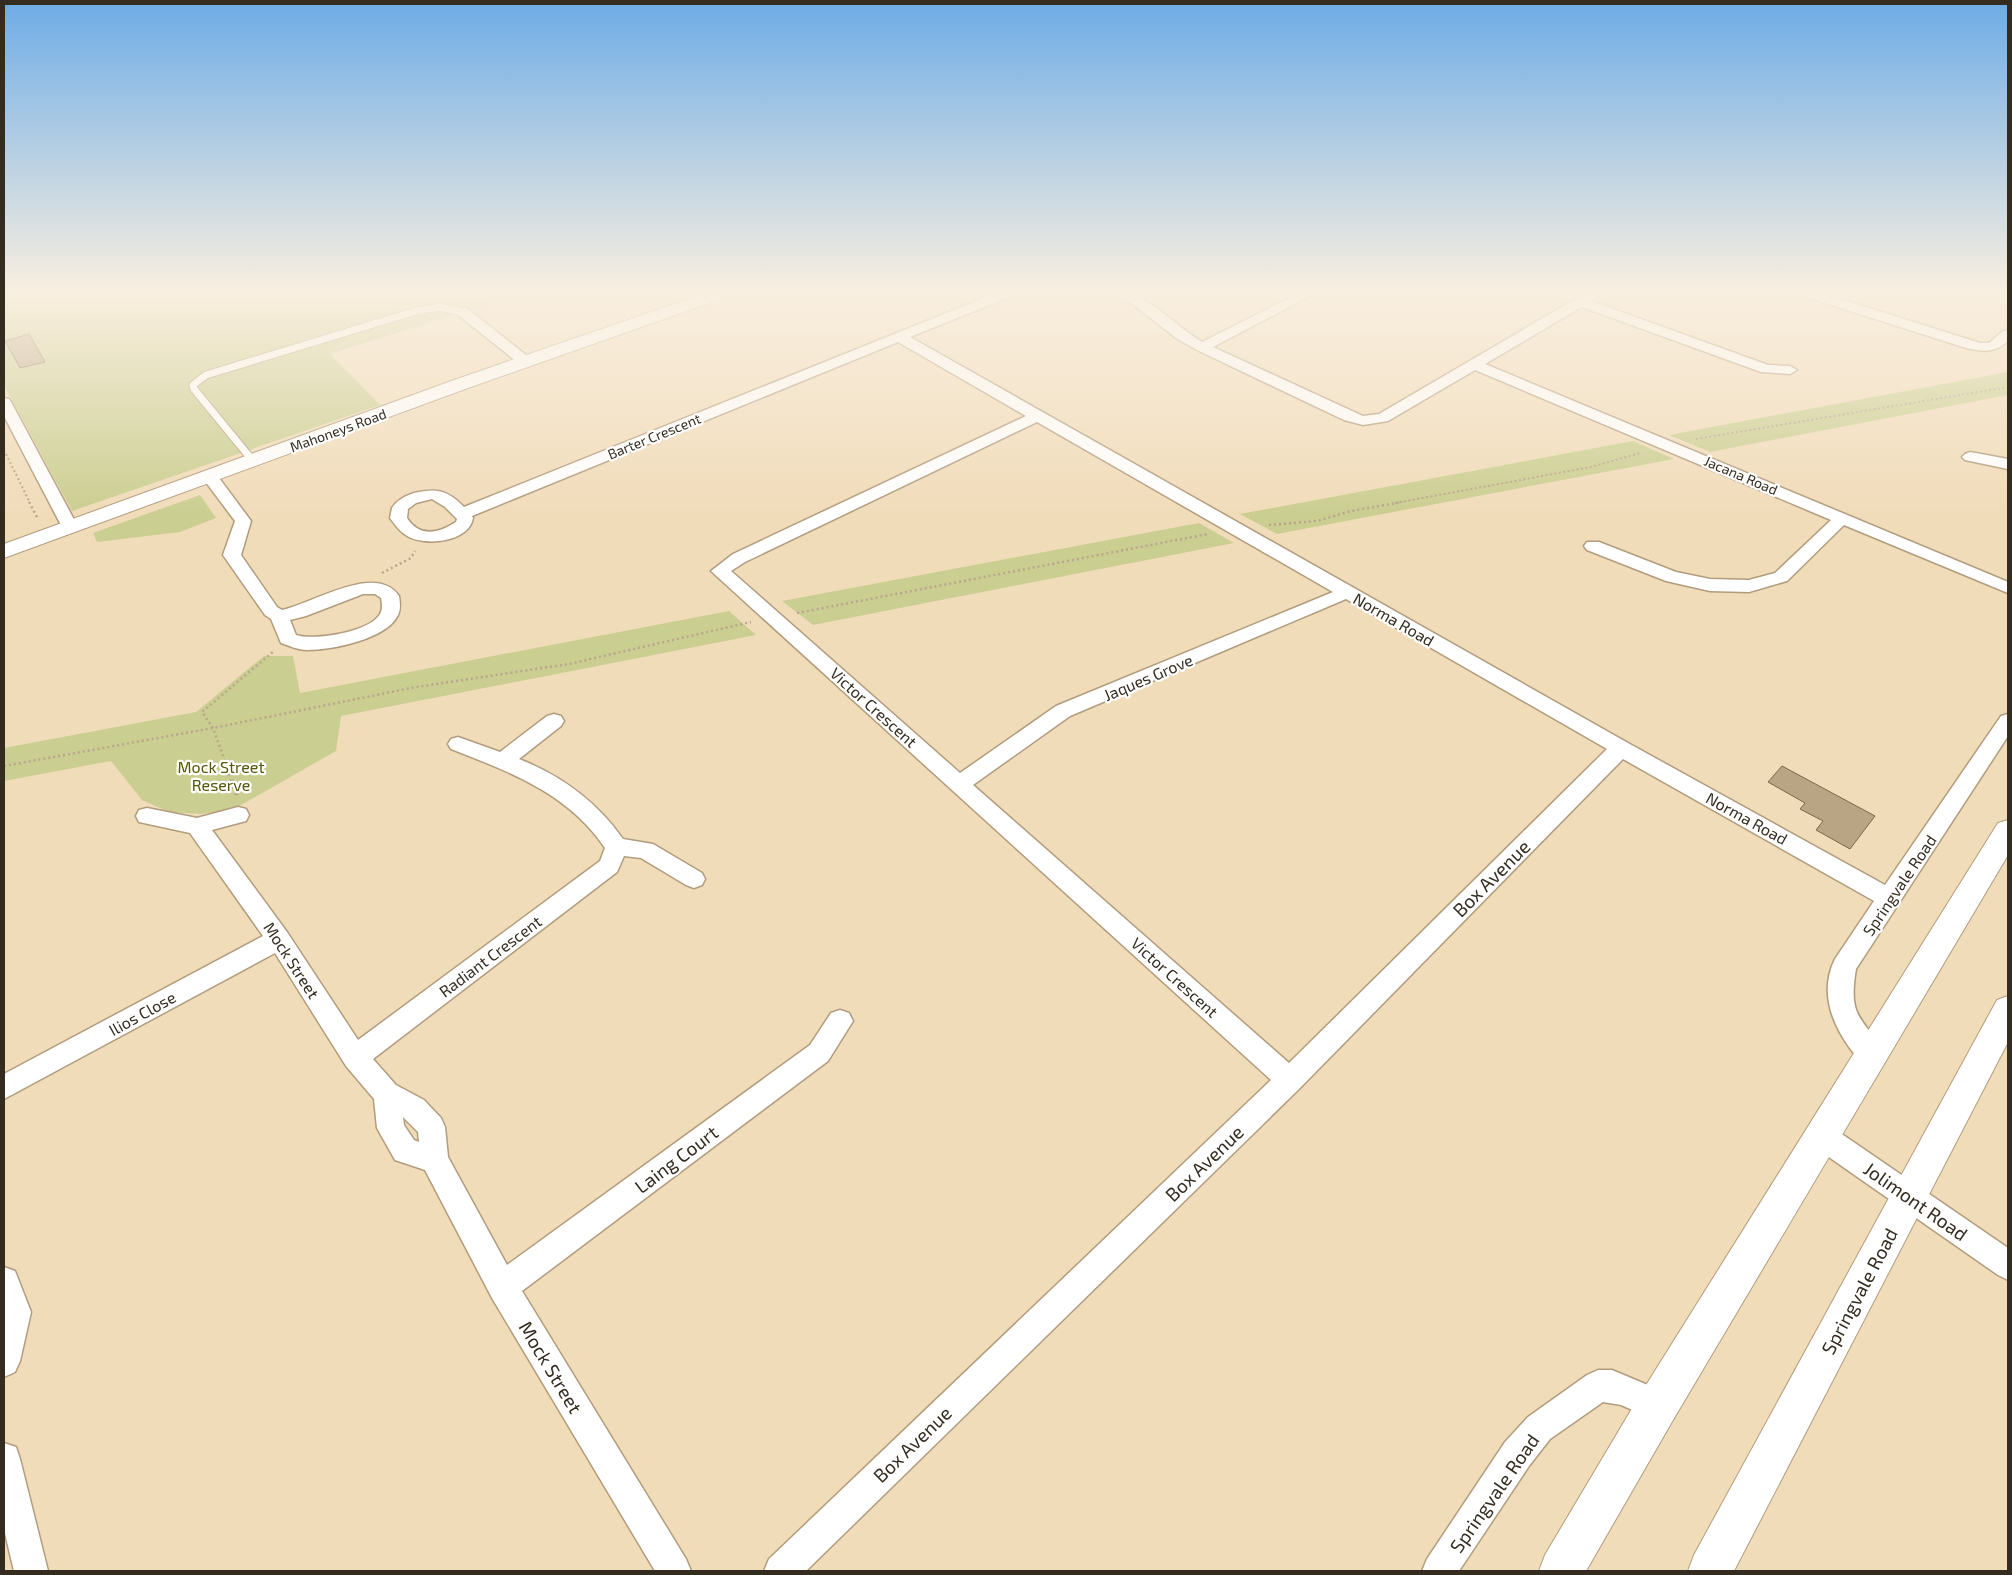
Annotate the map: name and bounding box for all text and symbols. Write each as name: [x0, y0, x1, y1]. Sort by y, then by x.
street label: Mahoneys Road: [287, 405, 389, 455]
street label: Barter Crescent: [605, 410, 703, 462]
street label: Jacana Road: [1702, 452, 1780, 498]
street label: Norma Road: [1350, 588, 1438, 650]
street label: Jaques Grove: [1101, 650, 1195, 704]
street label: Victor Crescent: [827, 663, 921, 751]
park label: Mock Street Reserve: [178, 757, 264, 794]
street label: Norma Road: [1703, 788, 1791, 848]
street label: Springvale Road: [1858, 831, 1940, 939]
street label: Box Avenue: [1448, 835, 1534, 921]
street label: Radiant Crescent: [435, 911, 545, 1001]
street label: Mock Street: [260, 918, 324, 1002]
street label: Victor Crescent: [1128, 933, 1222, 1021]
street label: Ilios Close: [105, 987, 179, 1039]
street label: Laing Court: [630, 1120, 722, 1198]
street label: Box Avenue: [1160, 1120, 1248, 1206]
street label: Jolimont Road: [1860, 1157, 1972, 1245]
street label: Springvale Road: [1816, 1224, 1902, 1358]
street label: Mock Street: [515, 1317, 587, 1417]
street label: Box Avenue: [868, 1401, 956, 1487]
street label: Springvale Road: [1444, 1429, 1544, 1557]

